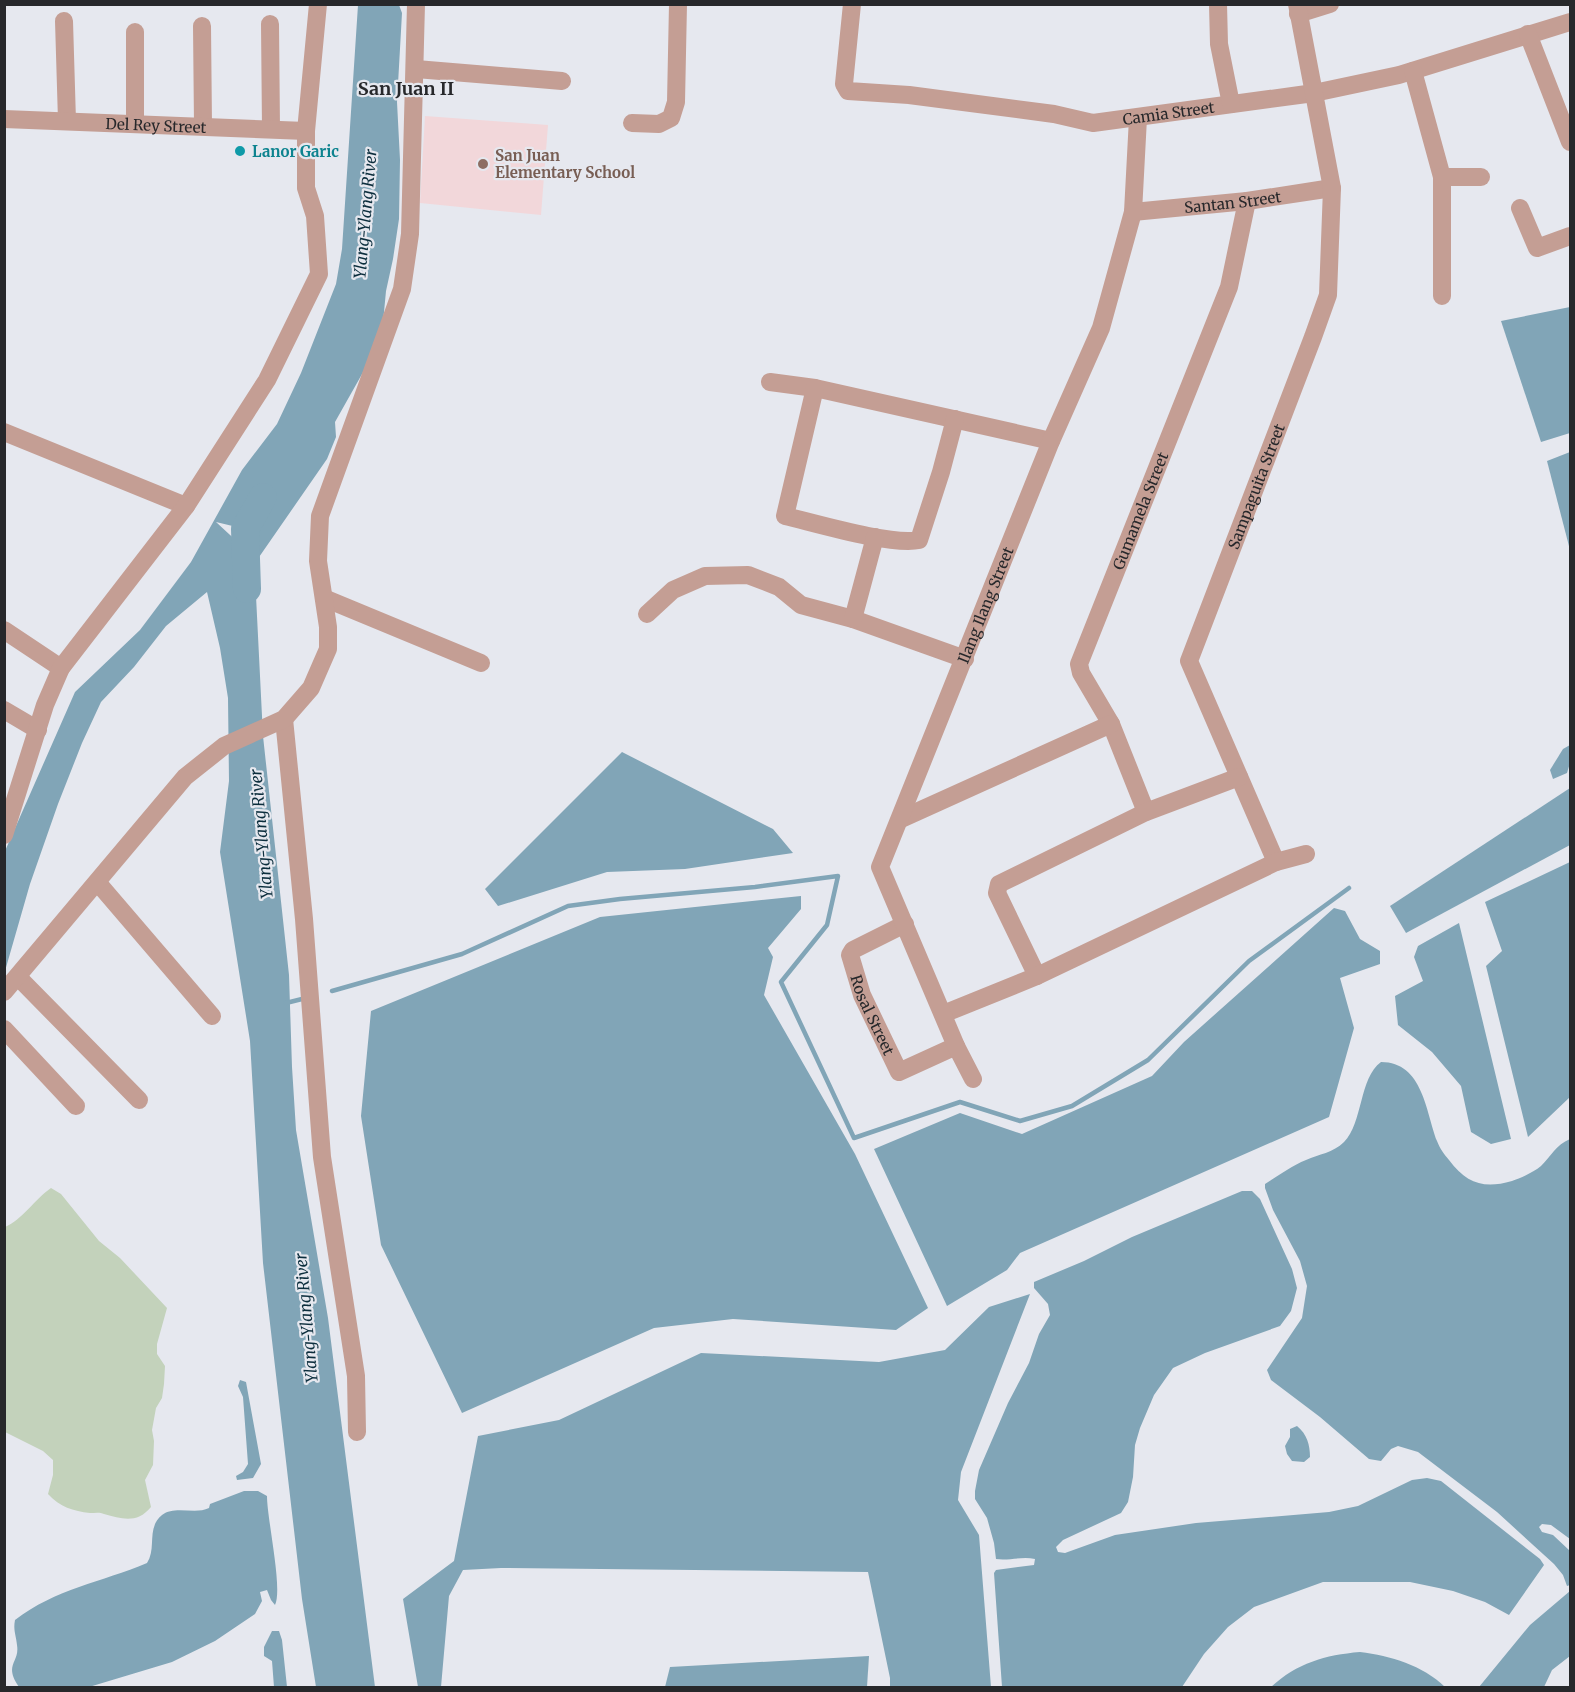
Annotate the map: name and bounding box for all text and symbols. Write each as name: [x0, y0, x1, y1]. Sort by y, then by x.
district label: San Juan II: [358, 77, 454, 100]
street label: Camia Street: [1121, 97, 1216, 128]
street label: Del Rey Street: [105, 114, 207, 137]
place label: Lanor Garic: [252, 142, 339, 161]
marker: Lanor Garic: [233, 144, 247, 158]
place label: San Juan Elementary School: [495, 146, 635, 182]
water label: Ylang-Ylang River: [349, 148, 381, 280]
marker: San Juan Elementary School: [476, 157, 490, 171]
street label: Santan Street: [1183, 186, 1282, 217]
street label: Sampaguita Street: [1223, 421, 1289, 552]
street label: Gumamela Street: [1108, 449, 1172, 572]
street label: Ilang Ilang Street: [953, 544, 1017, 666]
water label: Ylang-Ylang River: [245, 768, 277, 900]
street label: Rosal Street: [847, 972, 899, 1058]
water label: Ylang-Ylang River: [290, 1252, 322, 1384]

